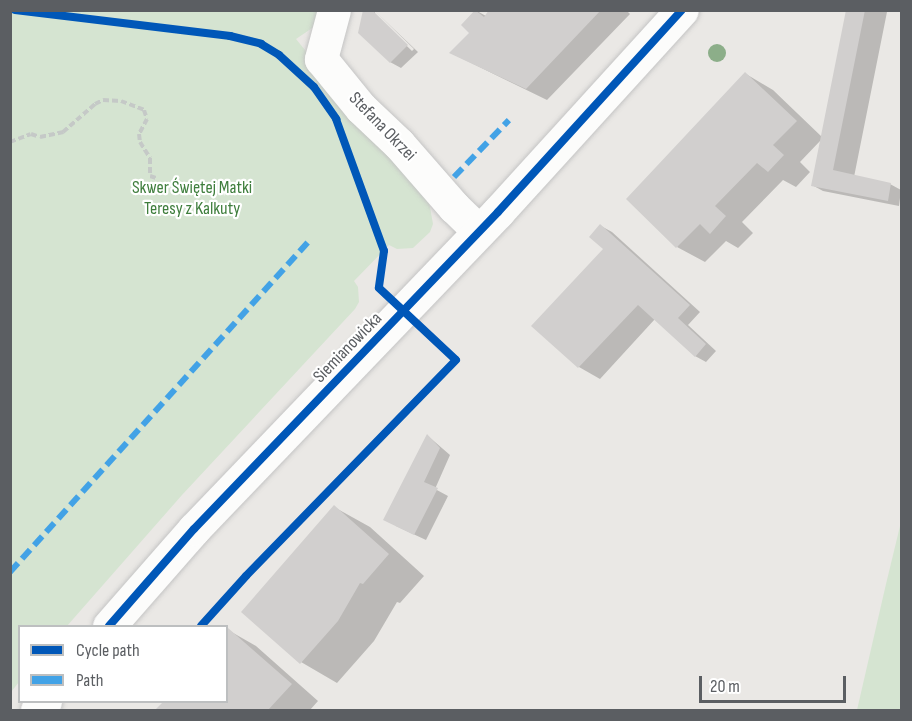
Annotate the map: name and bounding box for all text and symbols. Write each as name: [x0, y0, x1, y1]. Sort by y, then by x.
street label: Stefana Okrzei: [344, 88, 420, 166]
park label: Skwer Świętej Matki Teresy z Kalkuty: [132, 178, 252, 220]
street label: Siemianowicka: [309, 308, 387, 388]
legend: [18, 625, 228, 703]
text: Cycle path: [76, 640, 140, 661]
scale bar: [702, 664, 849, 702]
text: Path: [76, 670, 104, 691]
text: 20 m: [710, 676, 740, 697]

